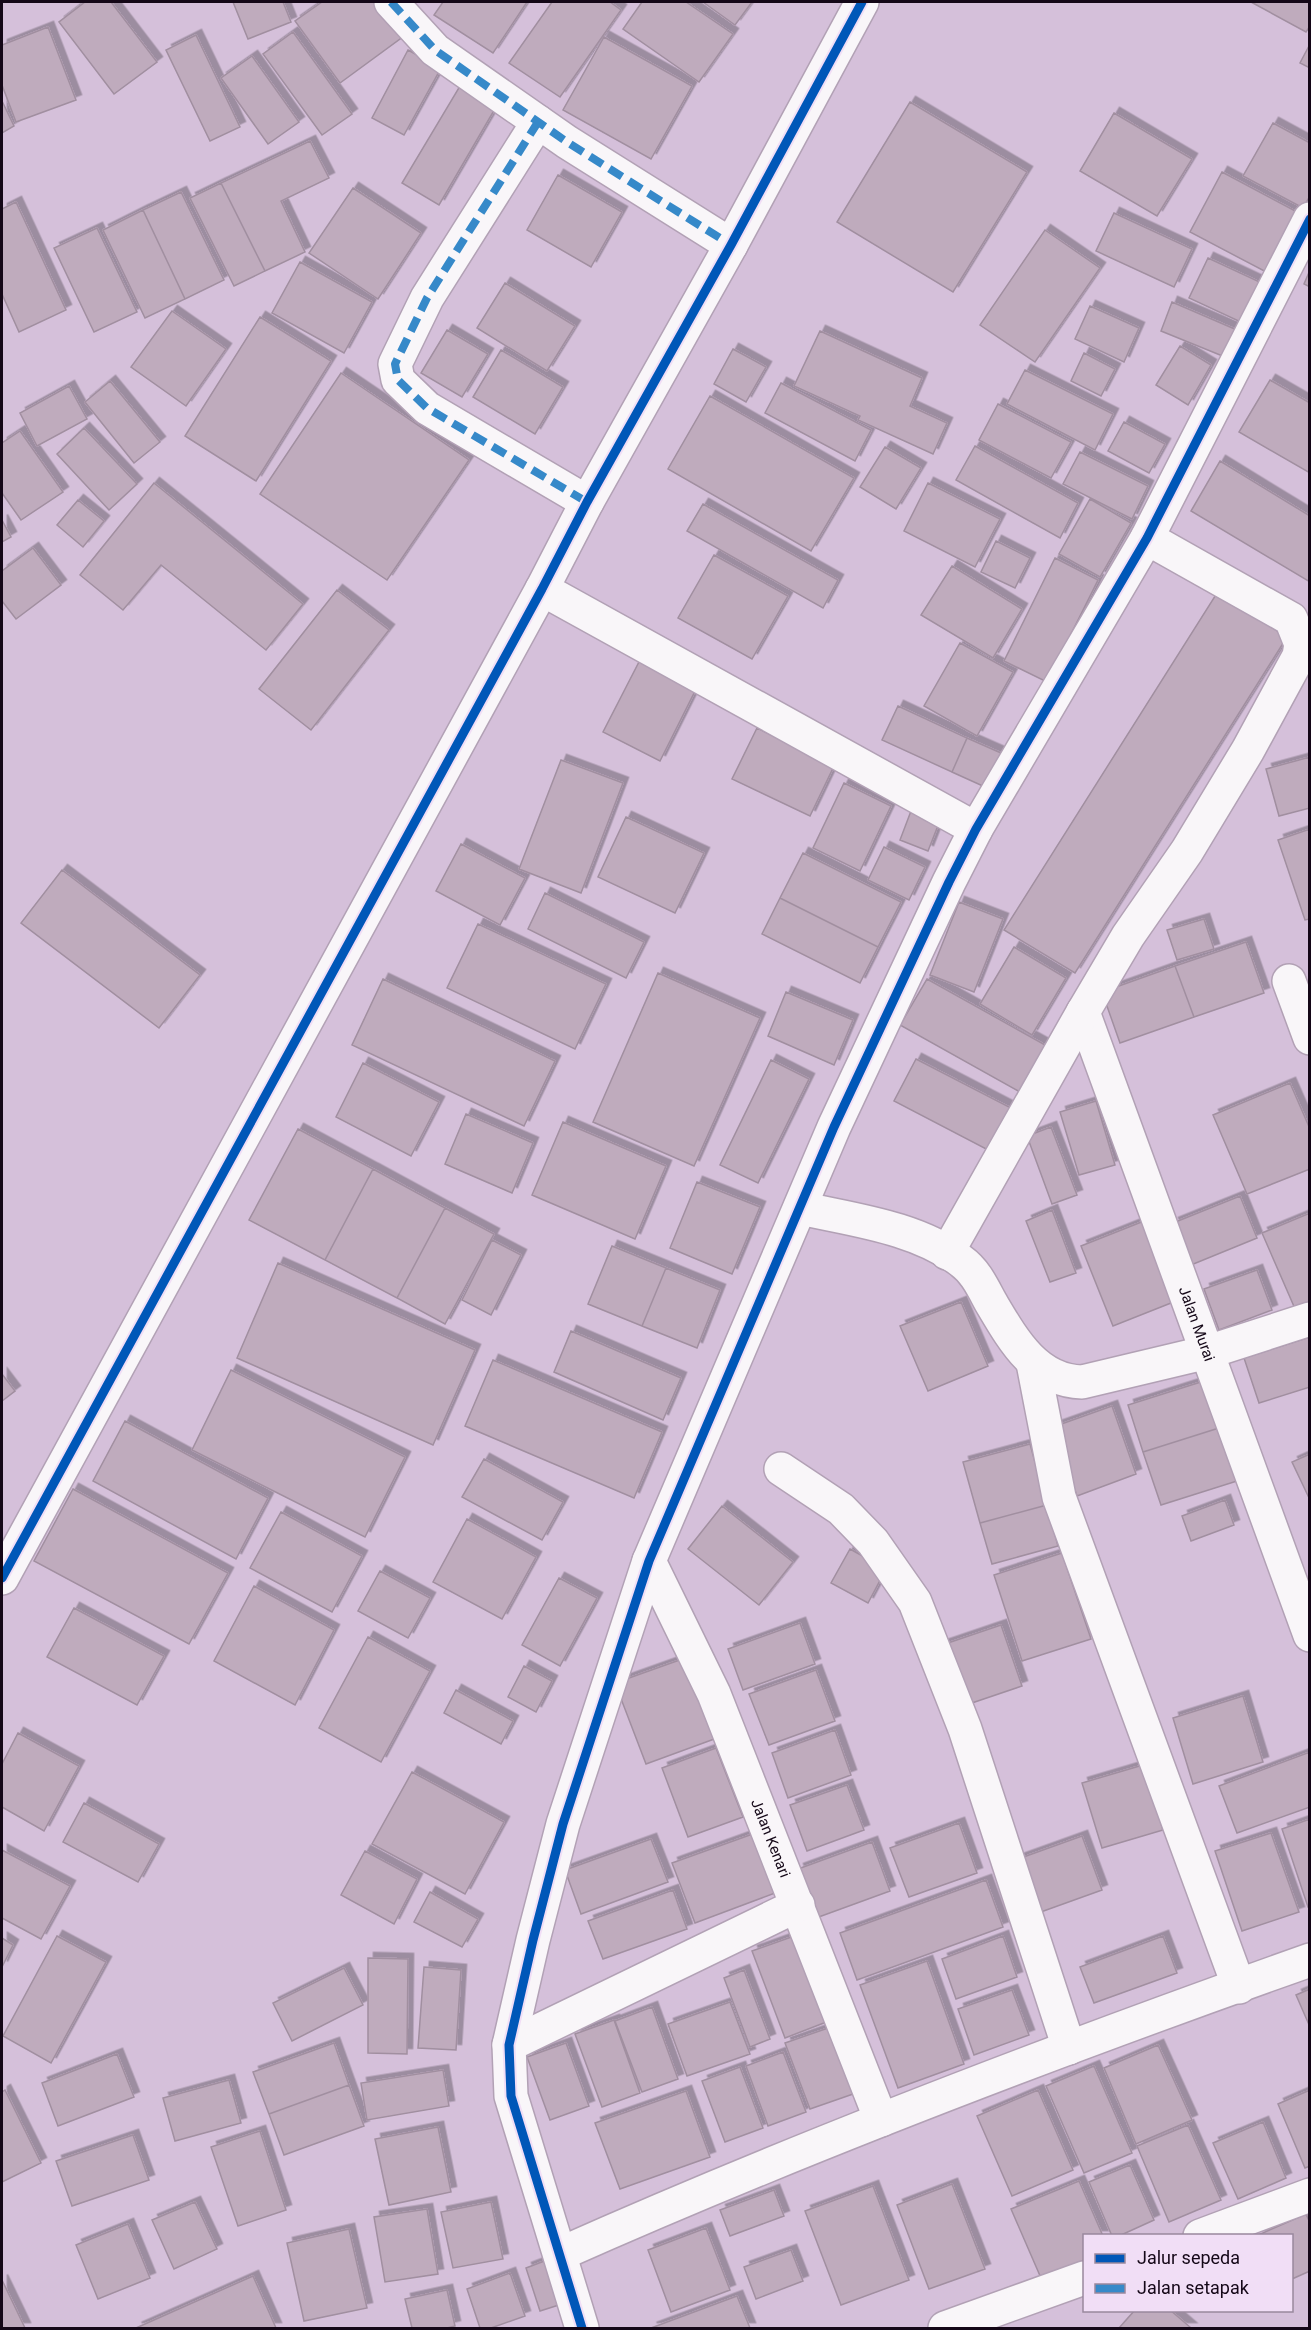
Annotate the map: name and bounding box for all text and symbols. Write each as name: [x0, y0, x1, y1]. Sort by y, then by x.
street label: Jalan Murai: [1175, 1284, 1219, 1364]
street label: Jalan Kenari: [747, 1796, 794, 1880]
legend: [1083, 2234, 1293, 2312]
text: Jalur sepeda: [1137, 2247, 1240, 2268]
text: Jalan setapak: [1137, 2277, 1250, 2298]

